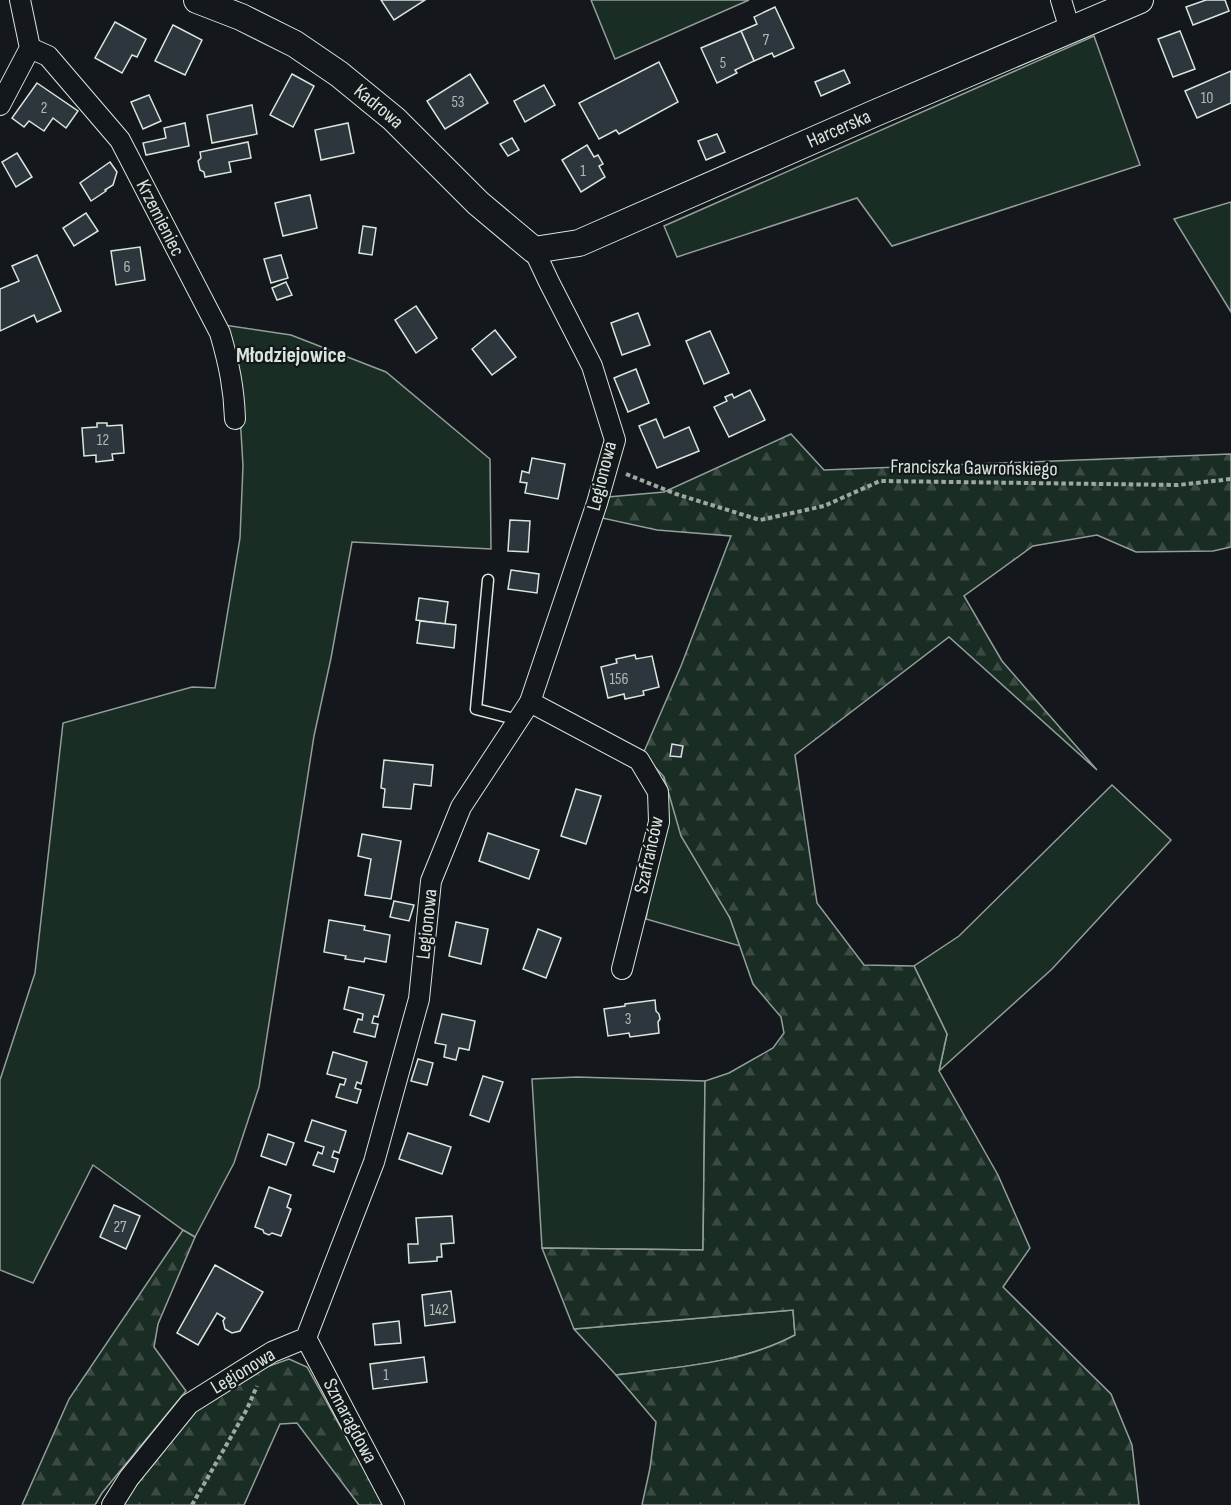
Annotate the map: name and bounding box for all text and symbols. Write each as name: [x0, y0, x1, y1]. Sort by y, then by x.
house number: 7: [763, 31, 770, 50]
house number: 5: [720, 54, 726, 73]
street label: Kadrowa: [349, 79, 409, 134]
house number: 10: [1201, 89, 1213, 108]
house number: 53: [451, 93, 465, 112]
house number: 2: [41, 99, 47, 118]
street label: Harcerska: [803, 105, 874, 154]
house number: 1: [580, 162, 586, 181]
street label: Krzemieniec: [131, 176, 189, 260]
house number: 6: [123, 258, 131, 277]
district label: Młodziejowice: [236, 342, 346, 369]
house number: 12: [97, 431, 109, 450]
street label: Legionowa: [582, 439, 622, 513]
street label: Franciszka Gawrońskiego: [890, 455, 1058, 481]
house number: 156: [609, 670, 629, 689]
street label: Szafrańców: [629, 814, 669, 896]
street label: Legionowa: [411, 888, 443, 960]
house number: 3: [625, 1010, 631, 1029]
house number: 27: [113, 1218, 127, 1237]
house number: 142: [430, 1301, 448, 1320]
street label: Legionowa: [207, 1343, 279, 1399]
house number: 1: [383, 1366, 389, 1385]
street label: Szmaragdowa: [318, 1375, 382, 1467]

